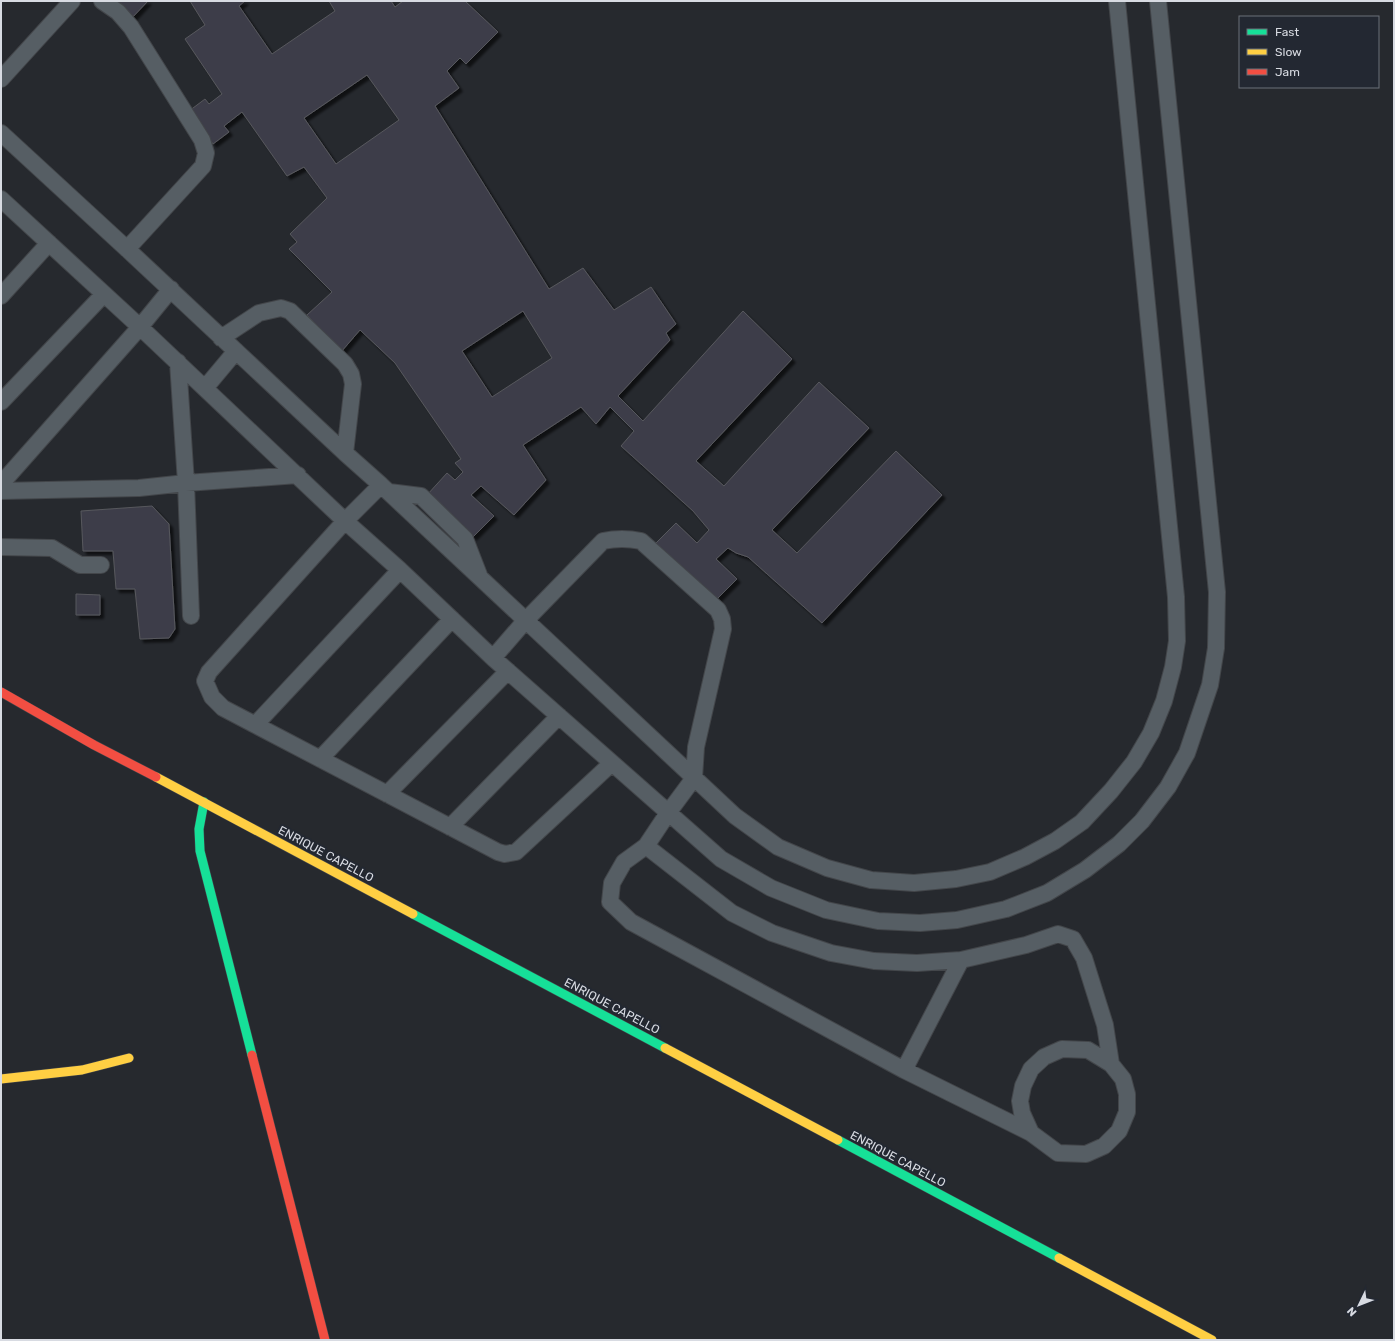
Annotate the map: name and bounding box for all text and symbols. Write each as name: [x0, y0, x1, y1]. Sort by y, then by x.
legend: [1239, 16, 1379, 88]
text: Fast: [1275, 25, 1299, 39]
text: Slow: [1275, 45, 1302, 59]
text: Jam: [1275, 65, 1300, 79]
street label: ENRIQUE CAPELLO: [276, 823, 376, 885]
street label: ENRIQUE CAPELLO: [562, 975, 662, 1037]
street label: ENRIQUE CAPELLO: [848, 1128, 948, 1190]
north arrow: [1339, 1285, 1379, 1325]
text: N: [1345, 1304, 1360, 1319]

